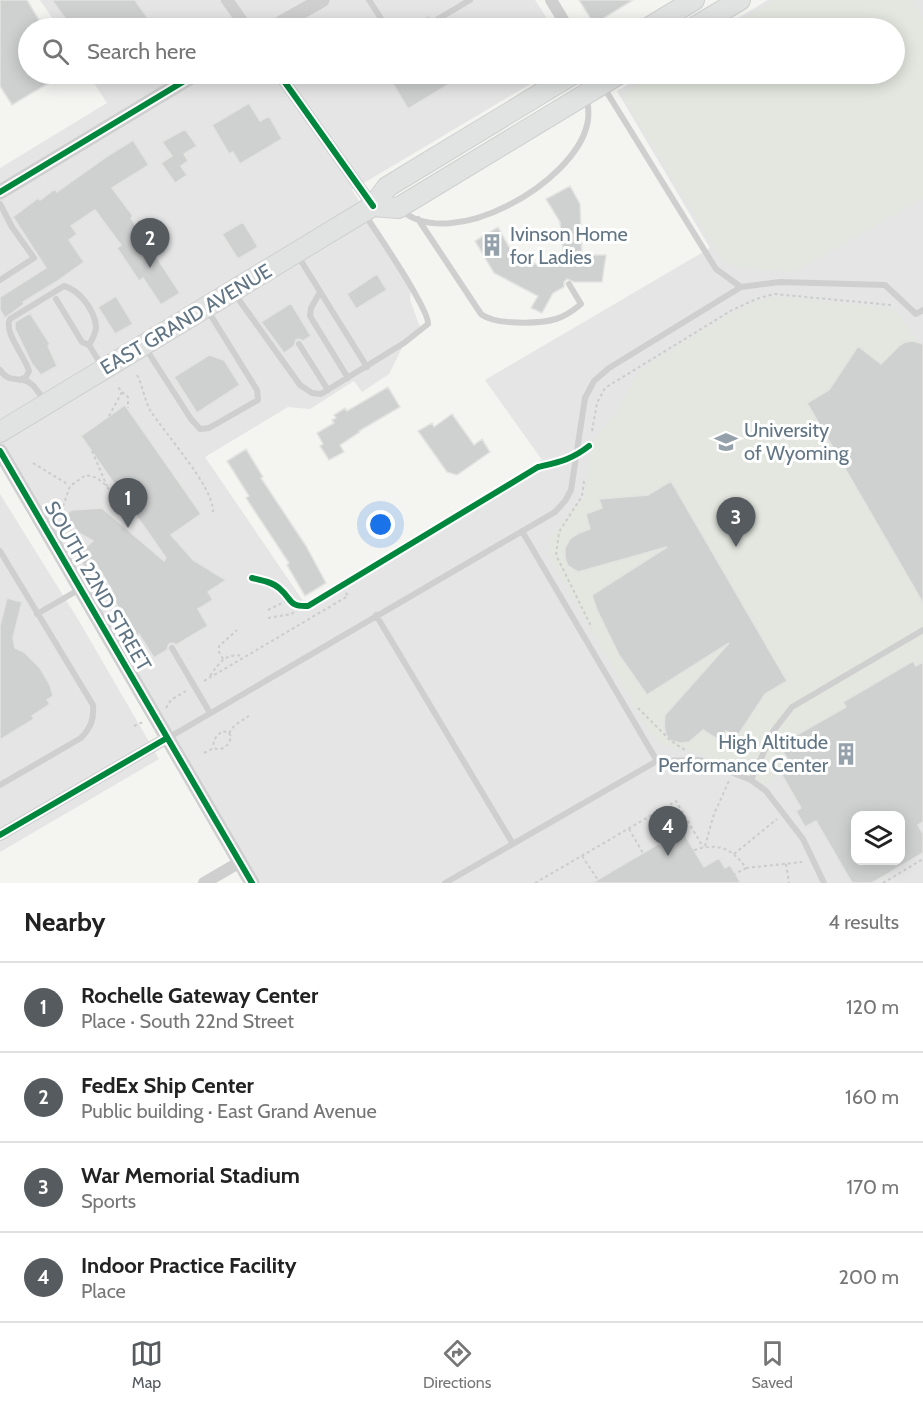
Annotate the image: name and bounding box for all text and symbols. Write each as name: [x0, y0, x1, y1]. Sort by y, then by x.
search box: [18, 18, 905, 84]
icon: search: [39, 35, 72, 68]
text: Search here: [87, 38, 196, 65]
pin: 2: [130, 218, 170, 268]
place label: Ivinson Home for Ladies: [510, 222, 628, 269]
building icon: Ivinson Home for Ladies: [479, 232, 505, 258]
street label: EAST GRAND AVENUE: [96, 258, 276, 380]
place label: University of Wyoming: [744, 418, 850, 465]
school or university icon: University of Wyoming: [713, 429, 739, 455]
pin: 1: [108, 478, 148, 528]
street label: SOUTH 22ND STREET: [40, 497, 157, 675]
pin: 3: [716, 498, 756, 547]
your location: [366, 510, 395, 539]
place label: High Altitude Performance Center: [658, 730, 829, 777]
building icon: High Altitude Performance Center: [833, 741, 859, 767]
pin: 4: [648, 806, 688, 856]
map controls: [851, 811, 905, 865]
button: layers: [851, 811, 905, 865]
text: Nearby: [24, 906, 105, 938]
text: 4 results: [828, 910, 899, 934]
text: Rochelle Gateway Center: [81, 982, 318, 1009]
text: 1: [40, 995, 47, 1019]
text: 120 m: [846, 995, 899, 1019]
text: Place · South 22nd Street: [81, 1009, 294, 1033]
text: FedEx Ship Center: [81, 1072, 254, 1099]
text: 2: [38, 1085, 49, 1109]
text: 160 m: [845, 1085, 899, 1109]
text: Public building · East Grand Avenue: [81, 1099, 377, 1123]
text: War Memorial Stadium: [81, 1162, 300, 1189]
text: 3: [38, 1175, 49, 1199]
text: 170 m: [847, 1175, 899, 1199]
text: Sports: [81, 1189, 136, 1213]
text: Indoor Practice Facility: [81, 1252, 296, 1279]
text: 4: [37, 1265, 50, 1289]
text: 200 m: [839, 1265, 899, 1289]
text: Place: [81, 1279, 126, 1303]
tab: Map: [130, 1337, 163, 1392]
tab: Directions: [423, 1337, 491, 1392]
tab: Saved: [751, 1337, 793, 1392]

